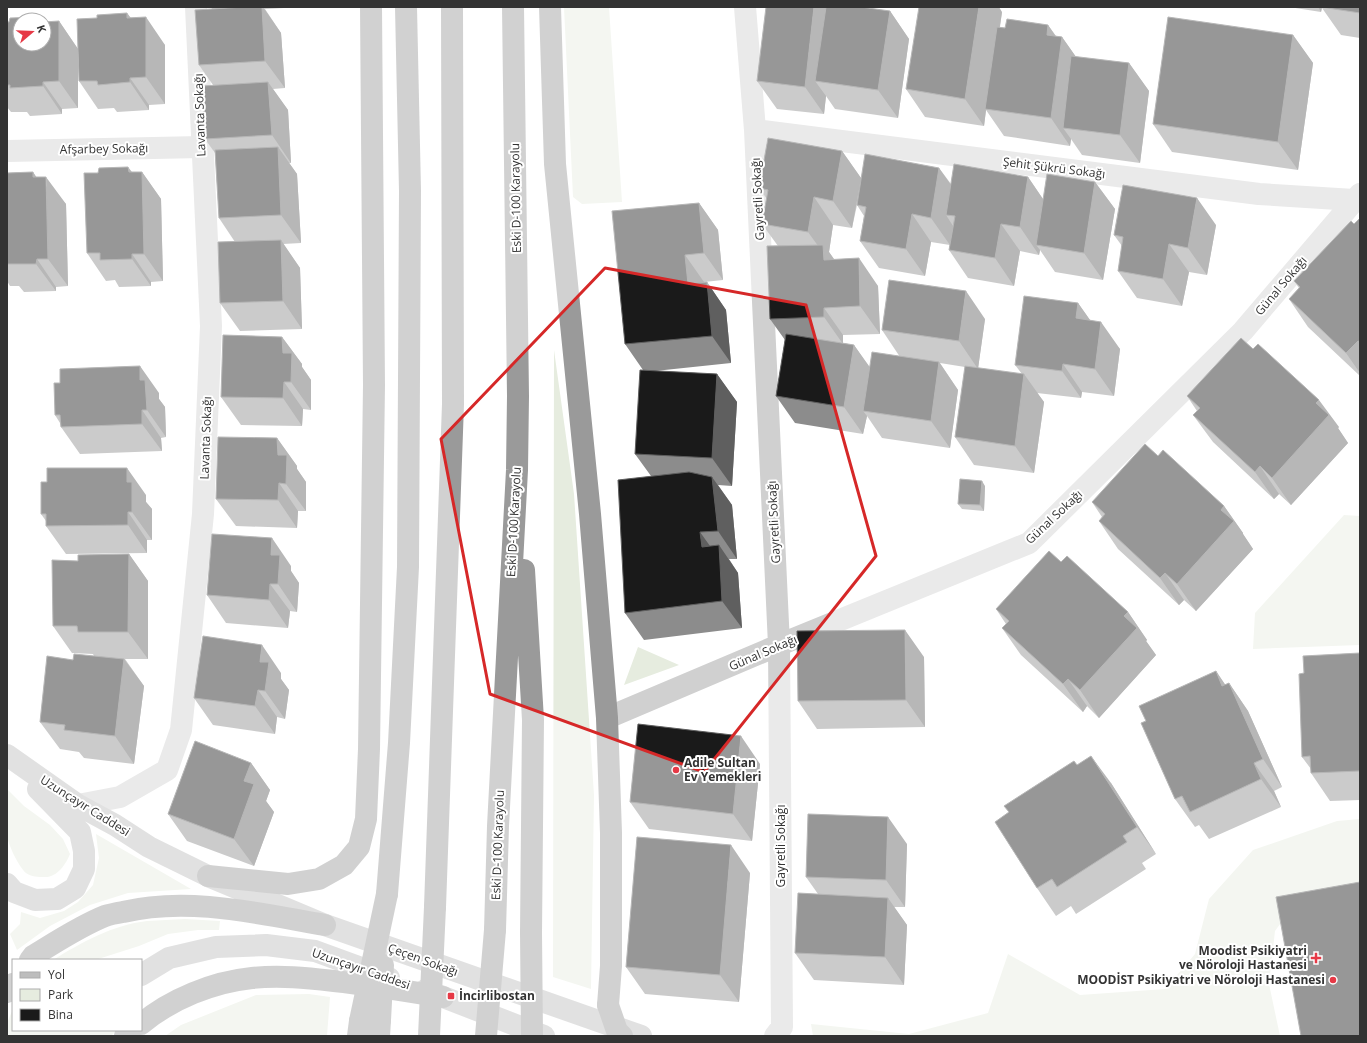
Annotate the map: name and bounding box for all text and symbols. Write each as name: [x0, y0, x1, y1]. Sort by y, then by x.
north arrow: [12, 12, 52, 52]
text: K: [34, 23, 50, 35]
street label: Lavanta Sokağı: [190, 73, 209, 157]
street label: Afşarbey Sokağı: [60, 139, 148, 158]
street label: Eski D-100 Karayolu: [506, 143, 525, 253]
street label: Şehit Şükrü Sokağı: [1002, 153, 1106, 182]
street label: Gayretli Sokağı: [747, 157, 768, 241]
street label: Günal Sokağı: [1251, 252, 1310, 319]
street label: Lavanta Sokağı: [196, 396, 215, 480]
street label: Eski D-100 Karayolu: [502, 466, 525, 578]
street label: Gayretli Sokağı: [763, 480, 784, 564]
street label: Günal Sokağı: [1021, 486, 1086, 548]
street label: Günal Sokağı: [726, 631, 800, 675]
place label: Adile Sultan Ev Yemekleri: [684, 754, 761, 785]
marker: Adile Sultan Ev Yemekleri: [671, 765, 681, 775]
street label: Uzunçayır Caddesi: [37, 771, 133, 840]
street label: Eski D-100 Karayolu: [487, 790, 508, 900]
street label: Gayretli Sokağı: [772, 805, 789, 887]
street label: Çeçen Sokağı: [386, 939, 461, 980]
place label: Moodist Psikiyatri ve Nöroloji Hastanesi: [1179, 942, 1307, 973]
street label: Uzunçayır Caddesi: [310, 944, 413, 993]
marker: Moodist Psikiyatri ve Nöroloji Hastanesi: [1310, 952, 1322, 964]
legend: [12, 959, 142, 1031]
text: Yol: [48, 966, 65, 983]
place label: MOODİST Psikiyatri ve Nöroloji Hastanesi: [1077, 971, 1325, 988]
marker: MOODİST Psikiyatri ve Nöroloji Hastanesi: [1328, 975, 1338, 985]
text: Park: [48, 986, 74, 1003]
place label: İncirlibostan: [459, 987, 535, 1004]
marker: İncirlibostan: [446, 991, 456, 1001]
text: Bina: [48, 1006, 73, 1023]

